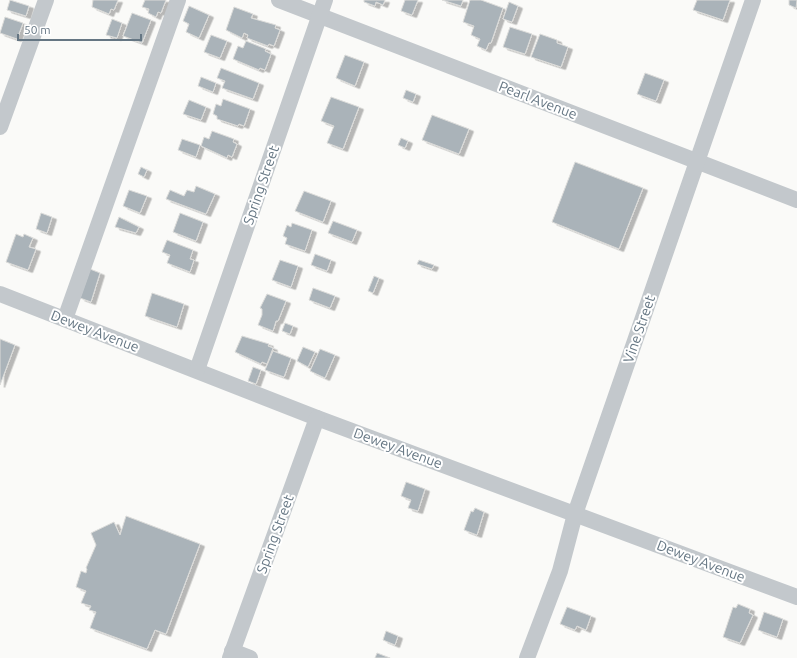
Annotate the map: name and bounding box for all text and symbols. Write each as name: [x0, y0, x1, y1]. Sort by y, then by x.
scale bar: [18, 16, 141, 42]
text: 50 m: [24, 23, 51, 36]
street label: Pearl Avenue: [497, 78, 579, 122]
street label: Spring Street: [240, 143, 282, 227]
street label: Vine Street: [620, 292, 658, 365]
street label: Dewey Avenue: [49, 307, 141, 355]
street label: Dewey Avenue: [351, 425, 445, 471]
street label: Spring Street: [253, 492, 297, 576]
street label: Dewey Avenue: [655, 537, 747, 585]

